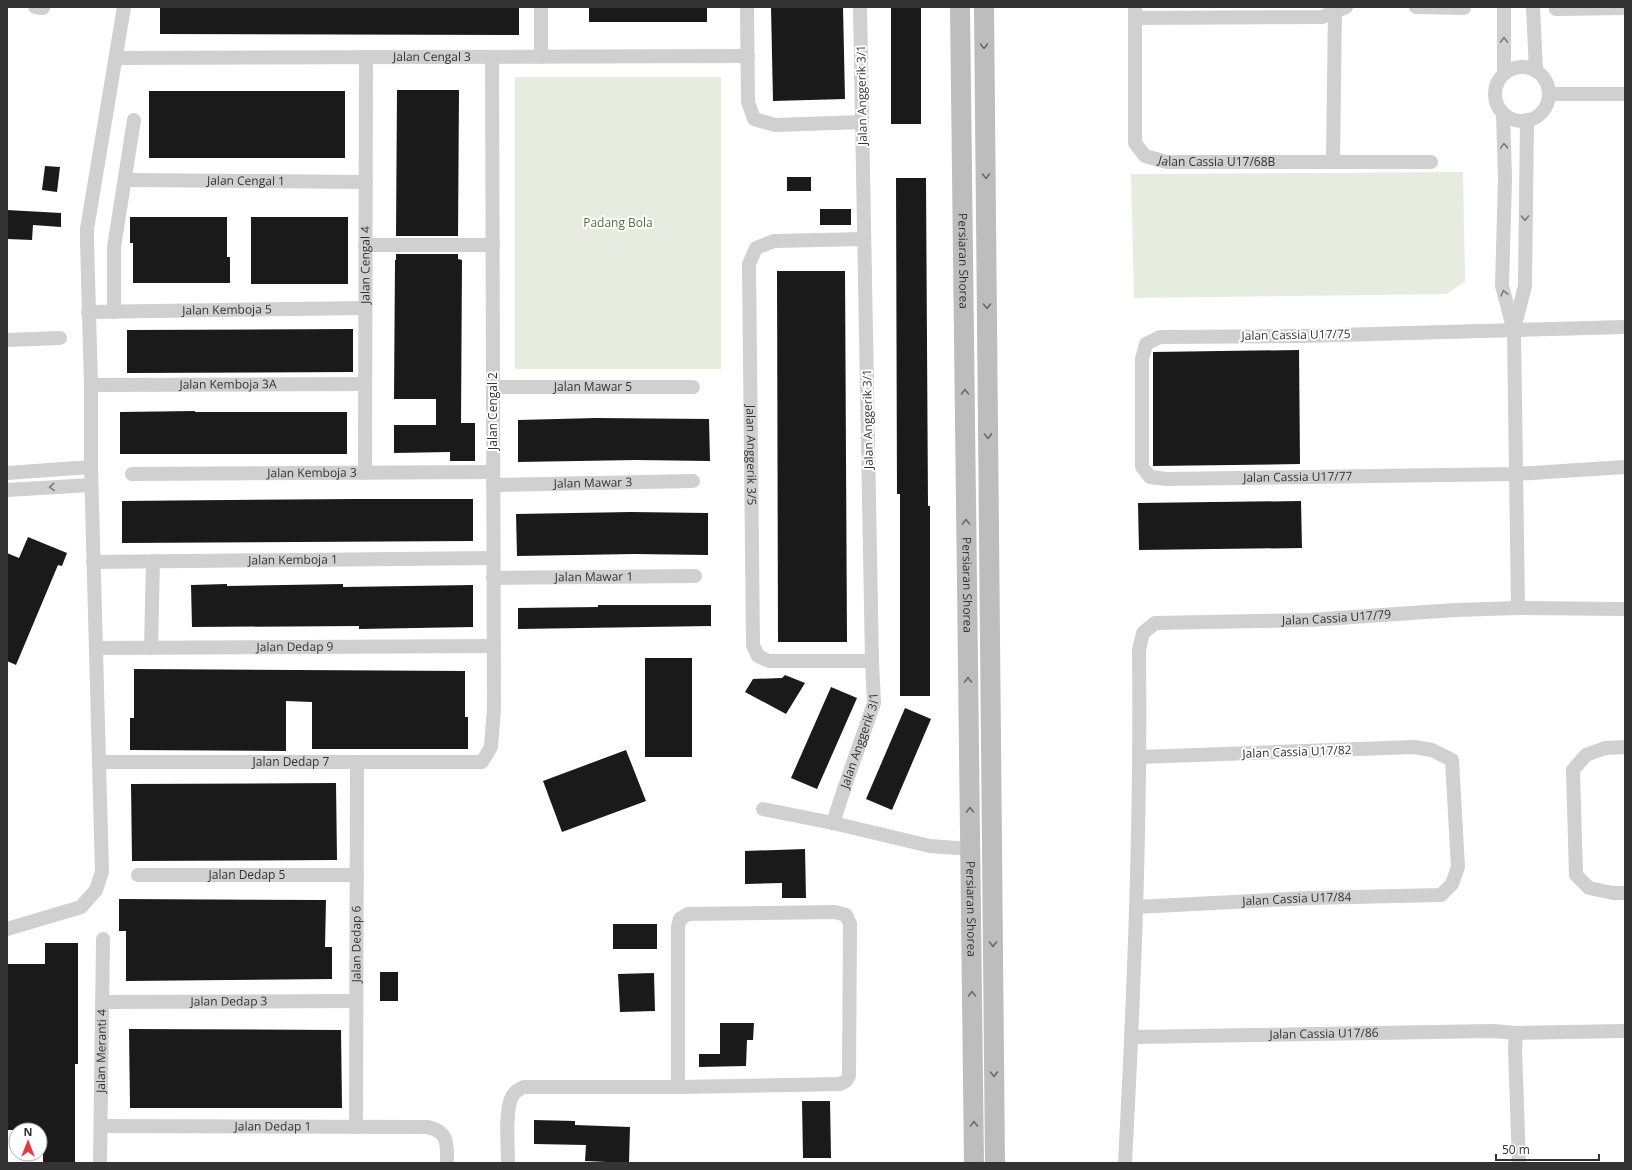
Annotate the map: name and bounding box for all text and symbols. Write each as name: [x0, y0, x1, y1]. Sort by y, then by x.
one-way arrow: [1500, 37, 1508, 43]
one-way arrow: [980, 43, 988, 49]
street label: Jalan Anggerik 3/1: [852, 45, 871, 146]
street label: Jalan Cengal 3: [392, 48, 471, 65]
one-way arrow: [1500, 143, 1508, 149]
street label: Jalan Cassia U17/68B: [1156, 151, 1276, 170]
street label: Jalan Cengal 1: [206, 172, 285, 189]
one-way arrow: [981, 173, 990, 179]
street label: Persiaran Shorea: [954, 213, 973, 309]
park label: Padang Bola: [583, 214, 653, 231]
one-way arrow: [1521, 215, 1529, 221]
street label: Jalan Cengal 4: [356, 226, 374, 305]
one-way arrow: [1500, 290, 1509, 297]
street label: Jalan Kemboja 5: [181, 300, 272, 319]
one-way arrow: [983, 303, 991, 309]
street label: Jalan Cassia U17/75: [1240, 325, 1351, 344]
street label: Jalan Anggerik 3/1: [858, 369, 877, 470]
street label: Jalan Cengal 2: [484, 372, 501, 451]
street label: Jalan Kemboja 3A: [178, 375, 277, 393]
street label: Jalan Mawar 5: [553, 378, 632, 395]
one-way arrow: [961, 389, 969, 395]
street label: Jalan Anggerik 3/5: [742, 404, 761, 506]
one-way arrow: [984, 433, 992, 439]
street label: Jalan Kemboja 3: [266, 464, 357, 481]
street label: Jalan Cassia U17/77: [1242, 467, 1353, 486]
street label: Jalan Mawar 3: [553, 473, 632, 492]
one-way arrow: [49, 483, 55, 492]
one-way arrow: [962, 519, 971, 525]
street label: Persiaran Shorea: [958, 537, 977, 633]
street label: Jalan Kemboja 1: [247, 551, 338, 568]
street label: Jalan Mawar 1: [554, 568, 633, 585]
street label: Jalan Cassia U17/79: [1281, 605, 1392, 629]
street label: Jalan Dedap 9: [255, 638, 334, 655]
one-way arrow: [964, 677, 972, 683]
street label: Jalan Anggerik 3/1: [835, 692, 882, 791]
street label: Jalan Cassia U17/82: [1241, 741, 1352, 762]
street label: Jalan Dedap 7: [252, 753, 330, 770]
one-way arrow: [965, 807, 974, 813]
street label: Persiaran Shorea: [962, 861, 981, 957]
street label: Jalan Dedap 5: [208, 866, 286, 883]
street label: Jalan Cassia U17/84: [1241, 888, 1352, 910]
street label: Jalan Dedap 6: [347, 905, 365, 983]
one-way arrow: [989, 941, 997, 947]
one-way arrow: [968, 991, 976, 997]
street label: Jalan Dedap 3: [190, 992, 268, 1010]
street label: Jalan Meranti 4: [92, 1009, 110, 1094]
street label: Jalan Cassia U17/86: [1268, 1024, 1379, 1043]
one-way arrow: [990, 1071, 998, 1077]
street label: Jalan Dedap 1: [234, 1117, 311, 1135]
one-way arrow: [969, 1121, 978, 1127]
north arrow: [8, 1122, 48, 1162]
text: N: [24, 1124, 32, 1139]
scale bar: [1496, 1136, 1599, 1162]
text: 50 m: [1502, 1141, 1530, 1158]

